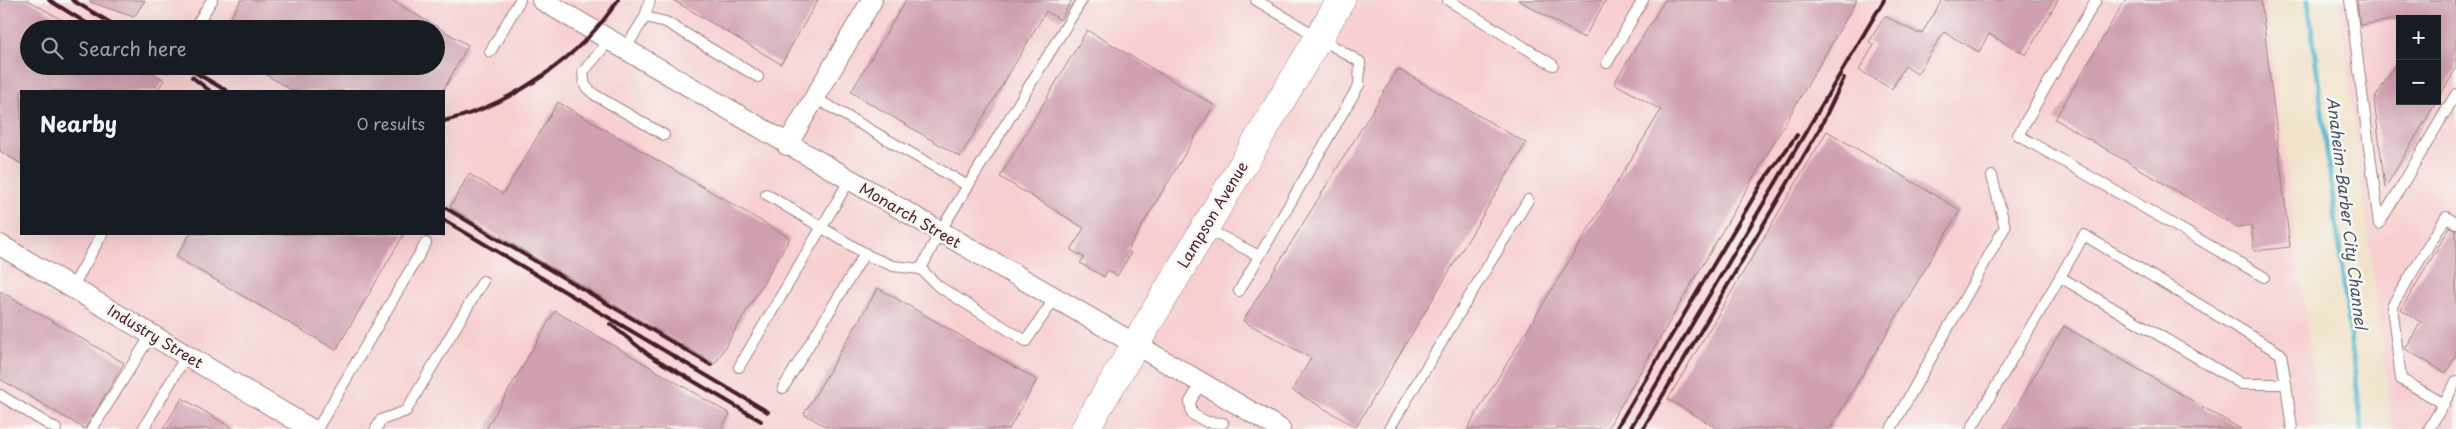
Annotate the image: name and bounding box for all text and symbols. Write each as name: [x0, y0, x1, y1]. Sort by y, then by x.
map controls: [2396, 15, 2441, 105]
button: +: [2396, 15, 2441, 60]
search box: [20, 20, 445, 75]
icon: search: [38, 34, 66, 62]
text: Search here: [78, 34, 187, 62]
button: −: [2396, 60, 2441, 105]
water label: Anaheim-Barber City Channel: [2322, 95, 2374, 333]
text: Nearby: [40, 107, 117, 139]
text: 0 results: [357, 111, 425, 135]
street label: Lampson Avenue: [1171, 157, 1253, 272]
street label: Monarch Street: [856, 176, 966, 253]
street label: Industry Street: [104, 298, 208, 373]

